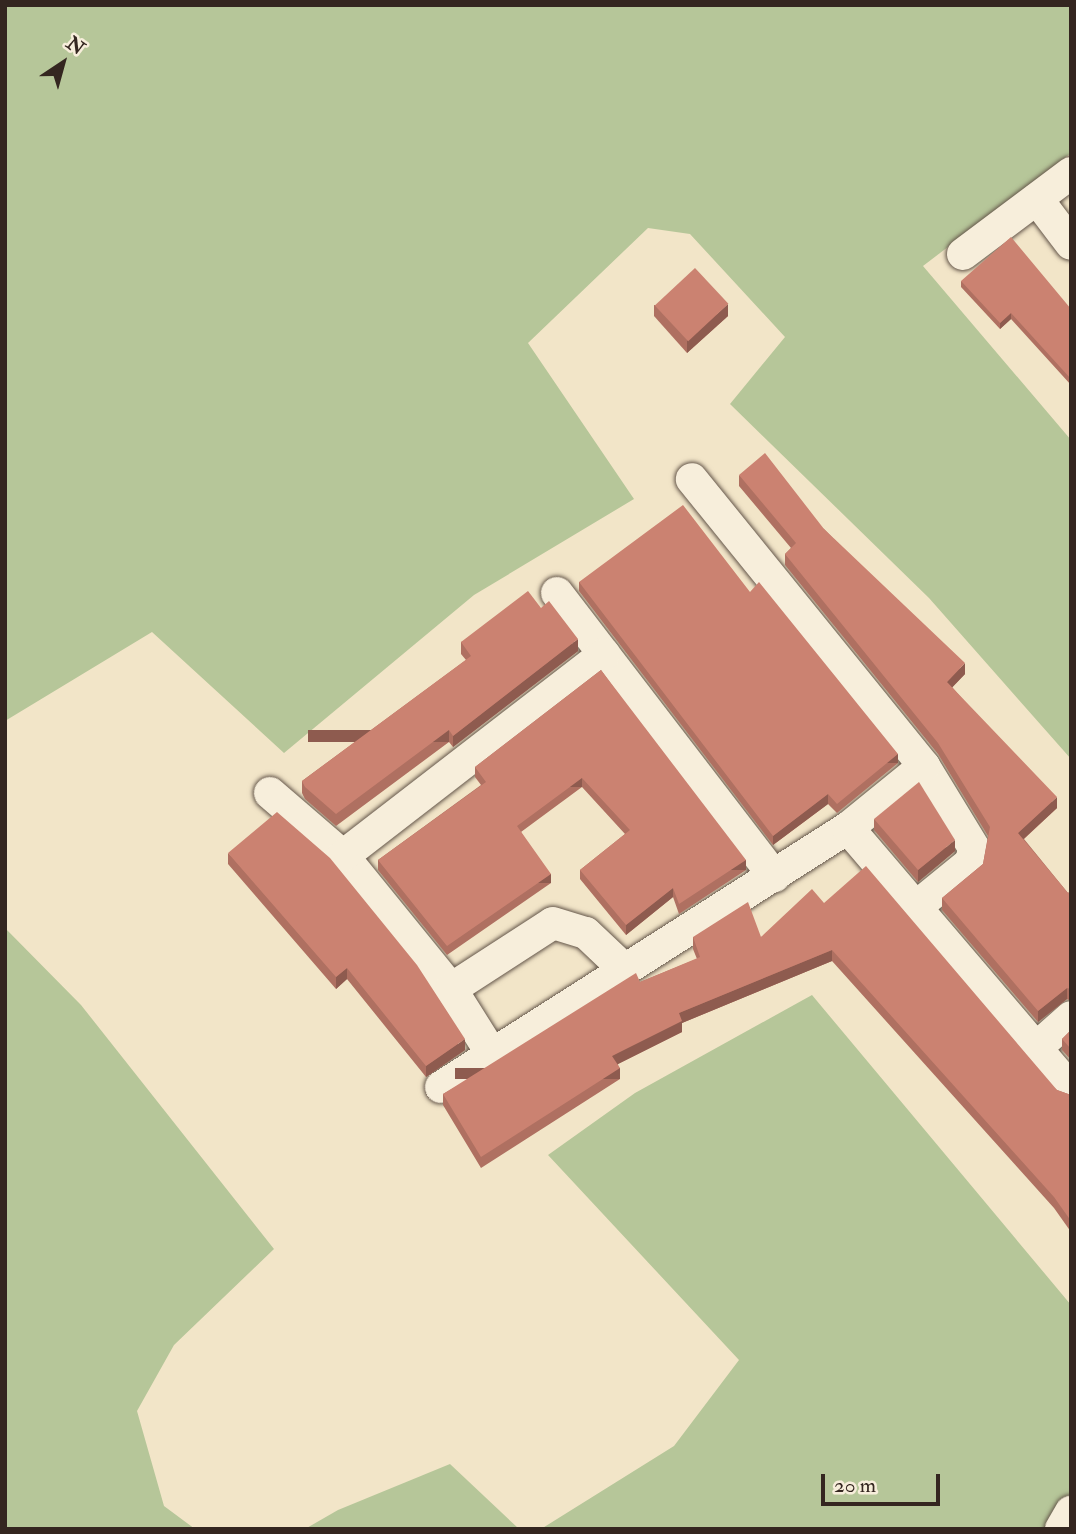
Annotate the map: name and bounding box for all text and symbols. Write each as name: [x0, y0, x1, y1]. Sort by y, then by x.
north arrow: [28, 28, 98, 98]
text: N: [61, 31, 89, 61]
scale bar: [824, 1460, 943, 1504]
text: 20 m: [834, 1472, 876, 1499]

